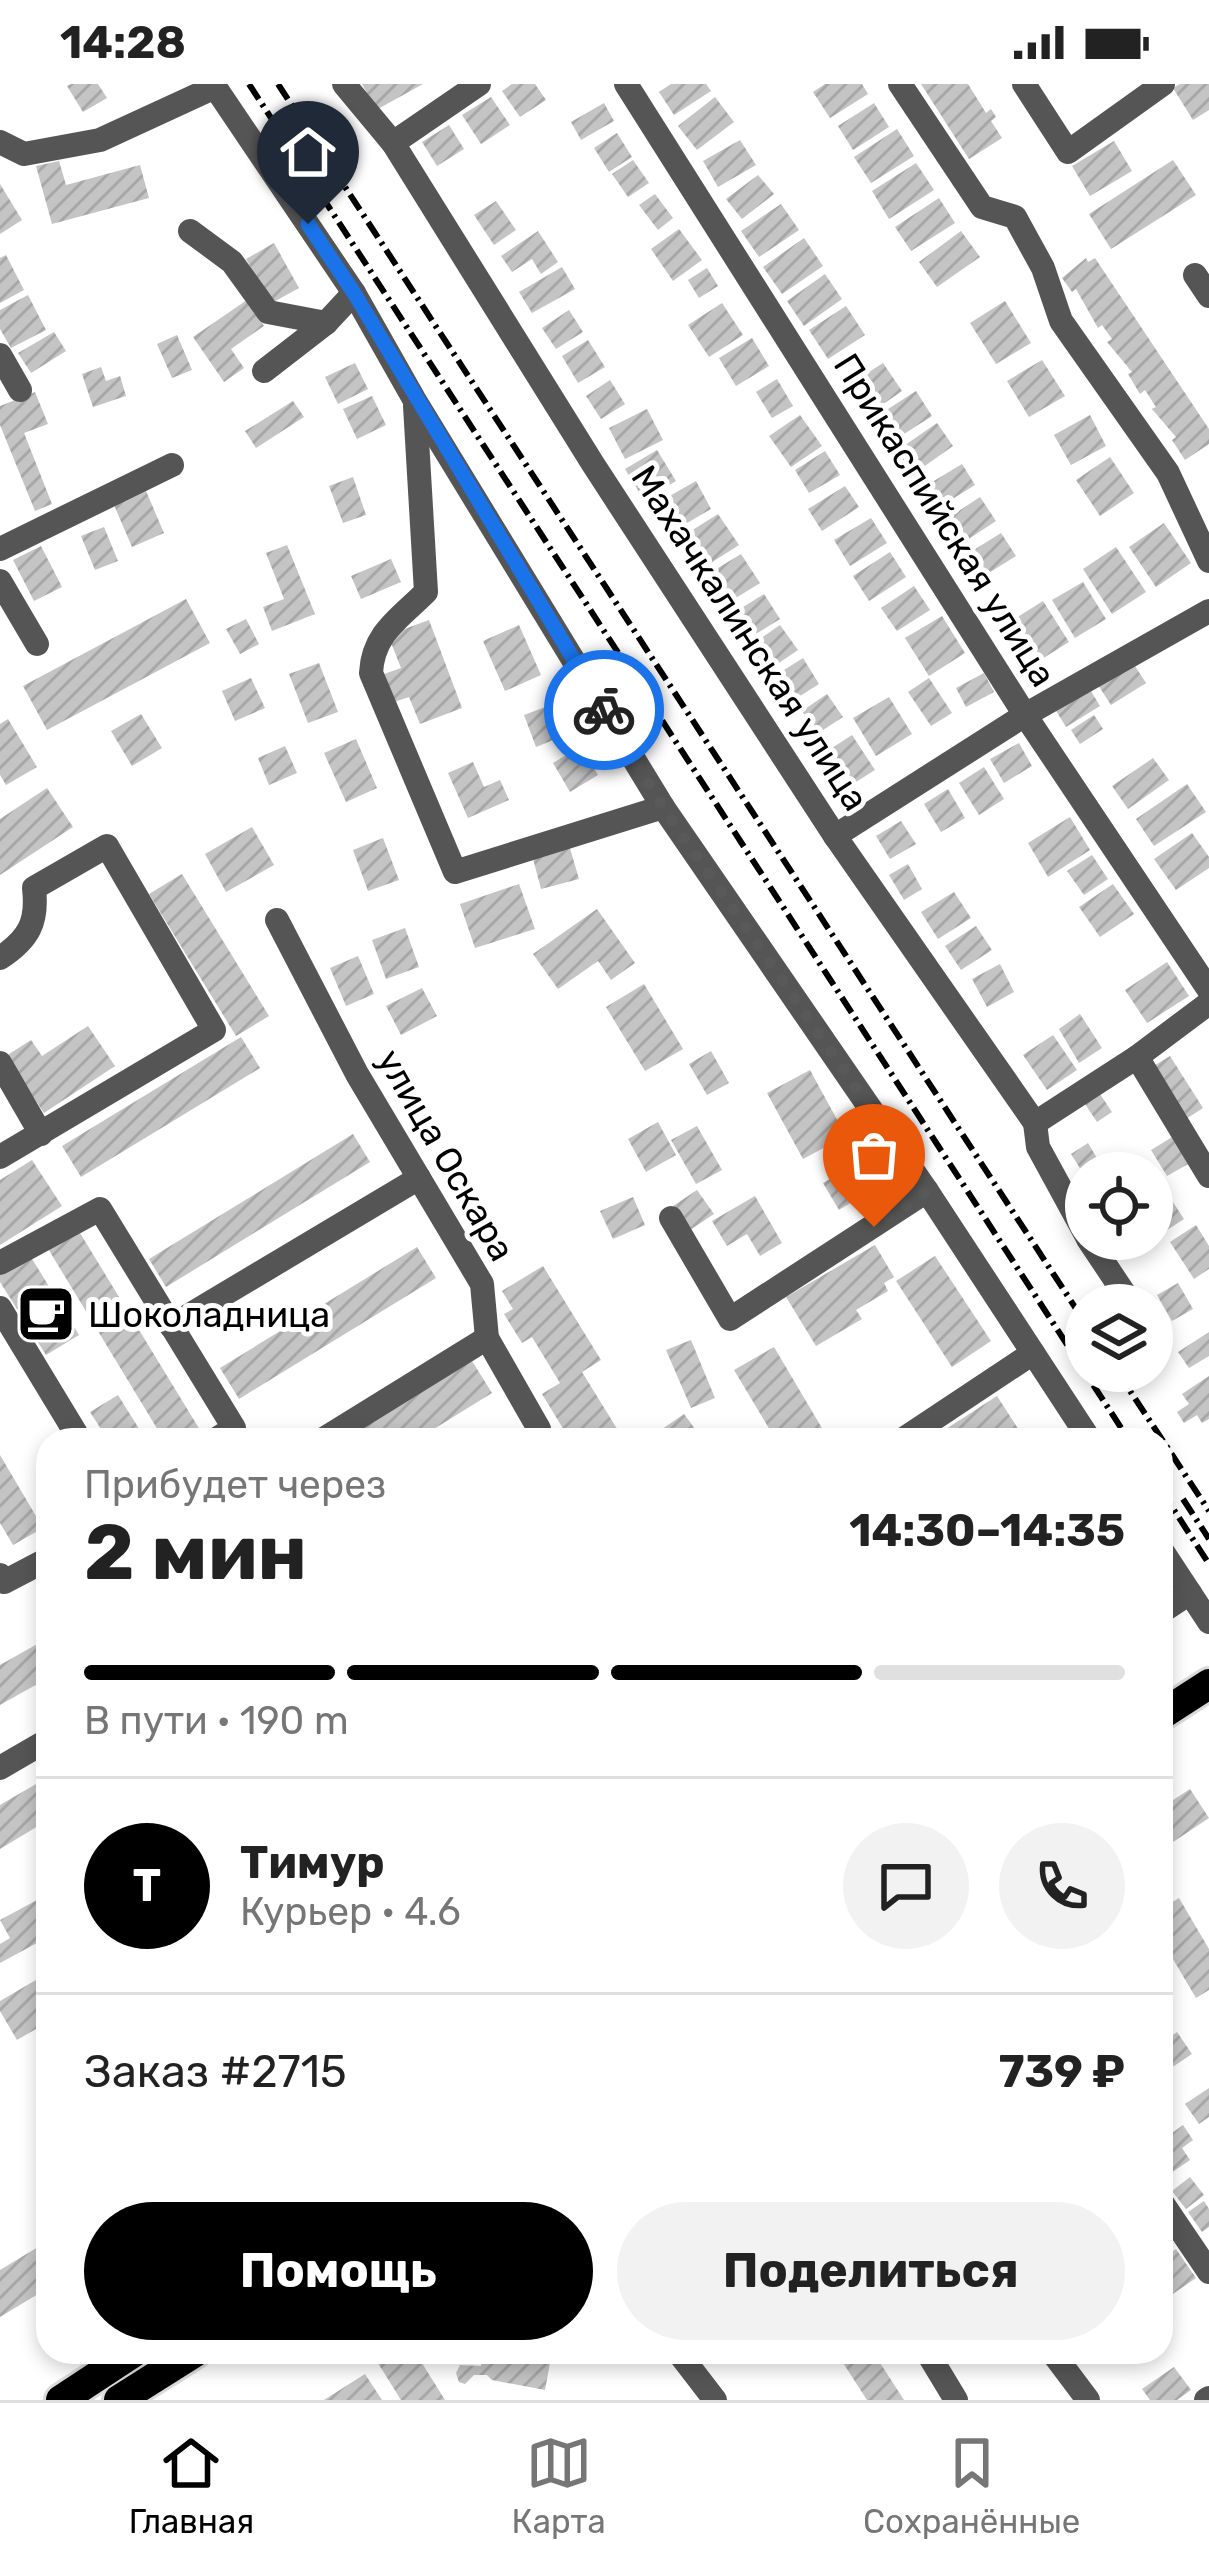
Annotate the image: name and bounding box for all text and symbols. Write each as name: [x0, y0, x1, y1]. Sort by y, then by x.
text: 14:28: [60, 16, 186, 69]
pin: [257, 101, 359, 224]
icon: home: [275, 119, 341, 185]
street label: Прикаспийская улица: [825, 346, 1065, 694]
street label: Махачкалинская улица: [622, 458, 878, 818]
courier: [544, 650, 664, 770]
icon: bike: [571, 677, 637, 743]
street label: улица Оскара: [368, 1042, 524, 1268]
pin: [823, 1104, 925, 1227]
icon: bag: [841, 1122, 907, 1188]
map controls: [1065, 1152, 1173, 1392]
button: locate: [1065, 1152, 1173, 1260]
cafe icon: Шоколадница: [15, 1283, 77, 1345]
button: layers: [1065, 1284, 1173, 1392]
place label: Шоколадница: [88, 1293, 330, 1336]
text: Прибудет через: [84, 1462, 386, 1508]
text: 14:30–14:35: [849, 1504, 1125, 1557]
text: 2 мин: [84, 1506, 307, 1599]
text: В пути · 190 m: [84, 1698, 349, 1744]
button: chat: [843, 1823, 969, 1949]
button: phone: [999, 1823, 1125, 1949]
text: Тимур: [240, 1836, 385, 1889]
text: Т: [133, 1859, 161, 1912]
text: Курьер · 4.6: [240, 1889, 461, 1935]
text: Заказ #2715: [84, 2045, 347, 2098]
text: 739 ₽: [999, 2045, 1125, 2098]
button: Помощь: [84, 2202, 593, 2340]
button: Поделиться: [617, 2202, 1125, 2340]
tab: Главная: [129, 2430, 254, 2541]
tab: Карта: [512, 2430, 606, 2541]
tab: Сохранённые: [863, 2430, 1080, 2541]

